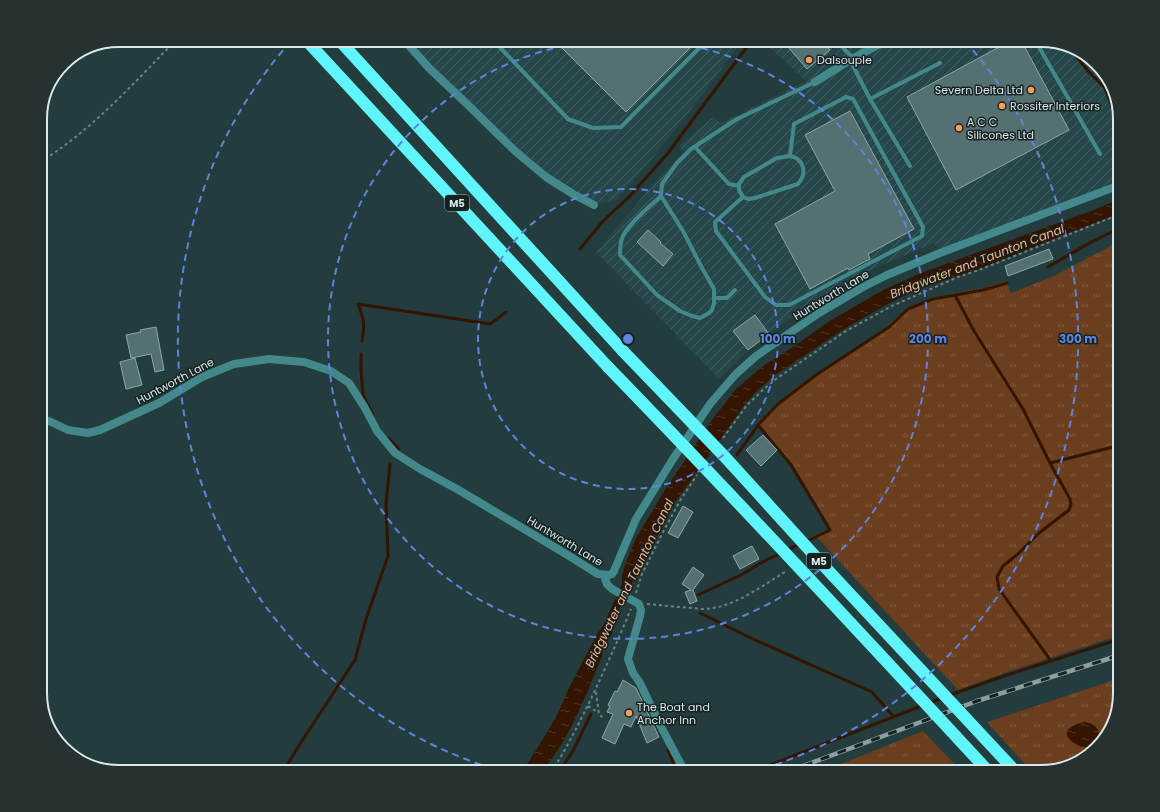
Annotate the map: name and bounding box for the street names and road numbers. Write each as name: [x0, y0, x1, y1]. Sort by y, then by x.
road number: M5: [445, 195, 469, 211]
street label: Huntworth Lane: [790, 266, 872, 324]
street label: Huntworth Lane: [133, 354, 217, 408]
street label: Huntworth Lane: [524, 512, 606, 570]
road number: M5: [807, 553, 831, 569]

